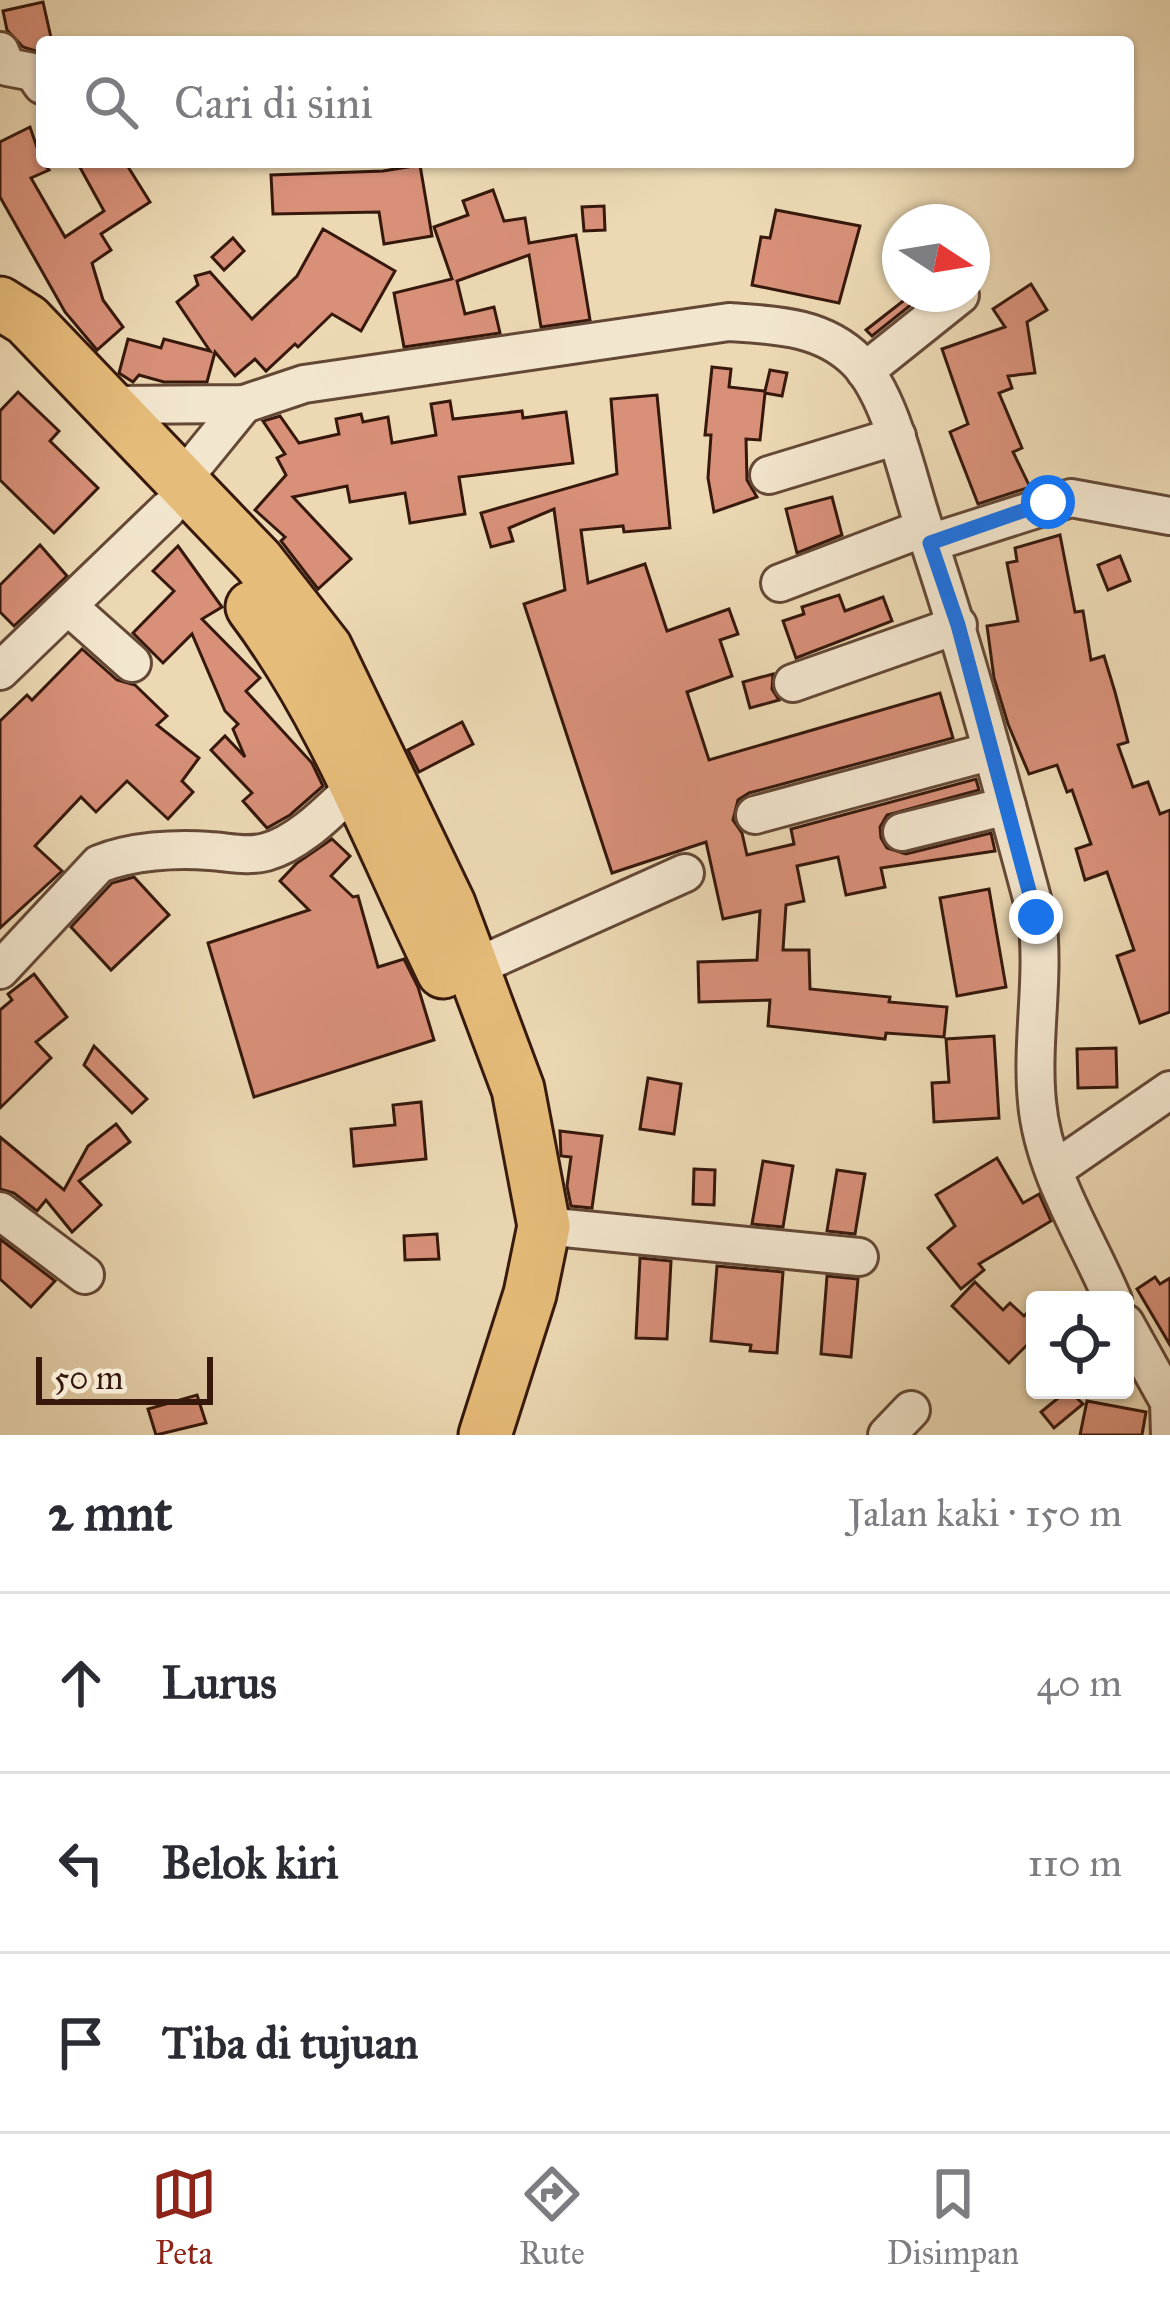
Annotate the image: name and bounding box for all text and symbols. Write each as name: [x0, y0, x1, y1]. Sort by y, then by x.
search box: [36, 36, 1134, 168]
icon: search: [78, 69, 144, 135]
text: Cari di sini: [174, 75, 373, 130]
north arrow: [882, 204, 990, 312]
route start: [1021, 475, 1075, 529]
route end: [1009, 890, 1063, 944]
map controls: [1026, 1291, 1134, 1399]
button: locate: [1026, 1291, 1134, 1399]
scale bar: [36, 1351, 213, 1404]
text: 50 m: [54, 1358, 123, 1398]
text: 2 mnt: [48, 1482, 172, 1544]
text: Jalan kaki · 150 m: [848, 1489, 1122, 1537]
icon: ahead: [48, 1650, 114, 1716]
text: Lurus: [162, 1655, 277, 1710]
text: 40 m: [1036, 1659, 1122, 1707]
icon: left: [48, 1830, 114, 1896]
text: Belok kiri: [162, 1835, 338, 1890]
text: 110 m: [1027, 1839, 1122, 1887]
icon: arrive: [48, 2010, 114, 2076]
text: Tiba di tujuan: [162, 2015, 418, 2070]
tab: Peta: [151, 2161, 217, 2273]
tab: Rute: [519, 2161, 585, 2273]
tab: Disimpan: [887, 2161, 1019, 2273]

